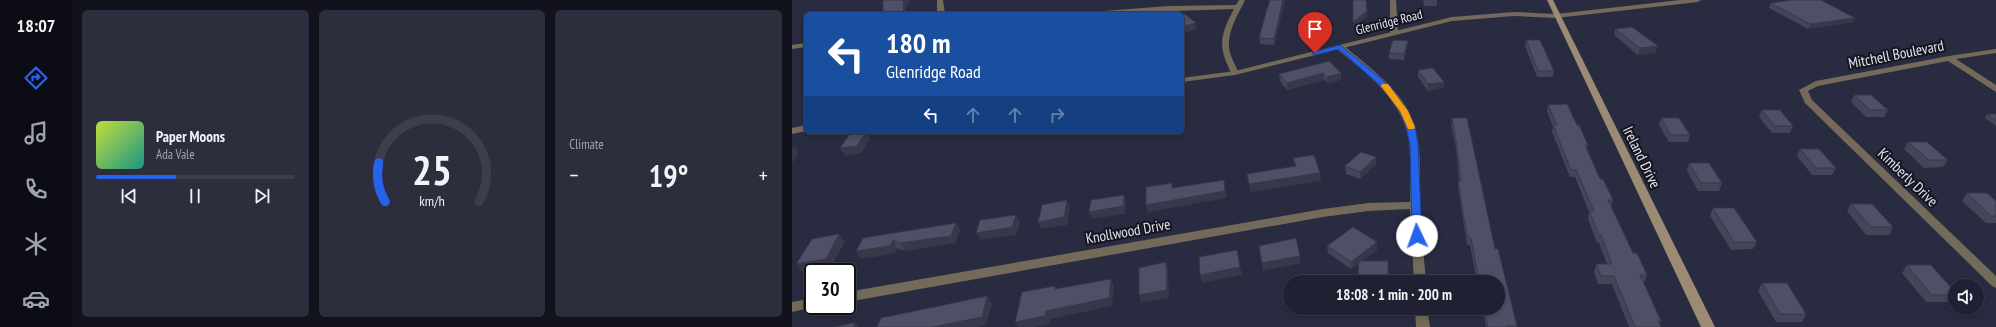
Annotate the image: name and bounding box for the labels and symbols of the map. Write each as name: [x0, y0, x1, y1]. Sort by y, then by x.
street label: Glenridge Road: [1354, 5, 1424, 39]
pin: [1298, 12, 1332, 53]
street label: Mitchell Boulevard: [1847, 35, 1945, 73]
street label: Ireland Drive: [1619, 123, 1665, 191]
street label: Kimberly Drive: [1874, 144, 1942, 210]
street label: Knollwood Drive: [1084, 214, 1172, 248]
position arrow: [1396, 215, 1438, 257]
speed limit sign: 30: [804, 263, 856, 315]

